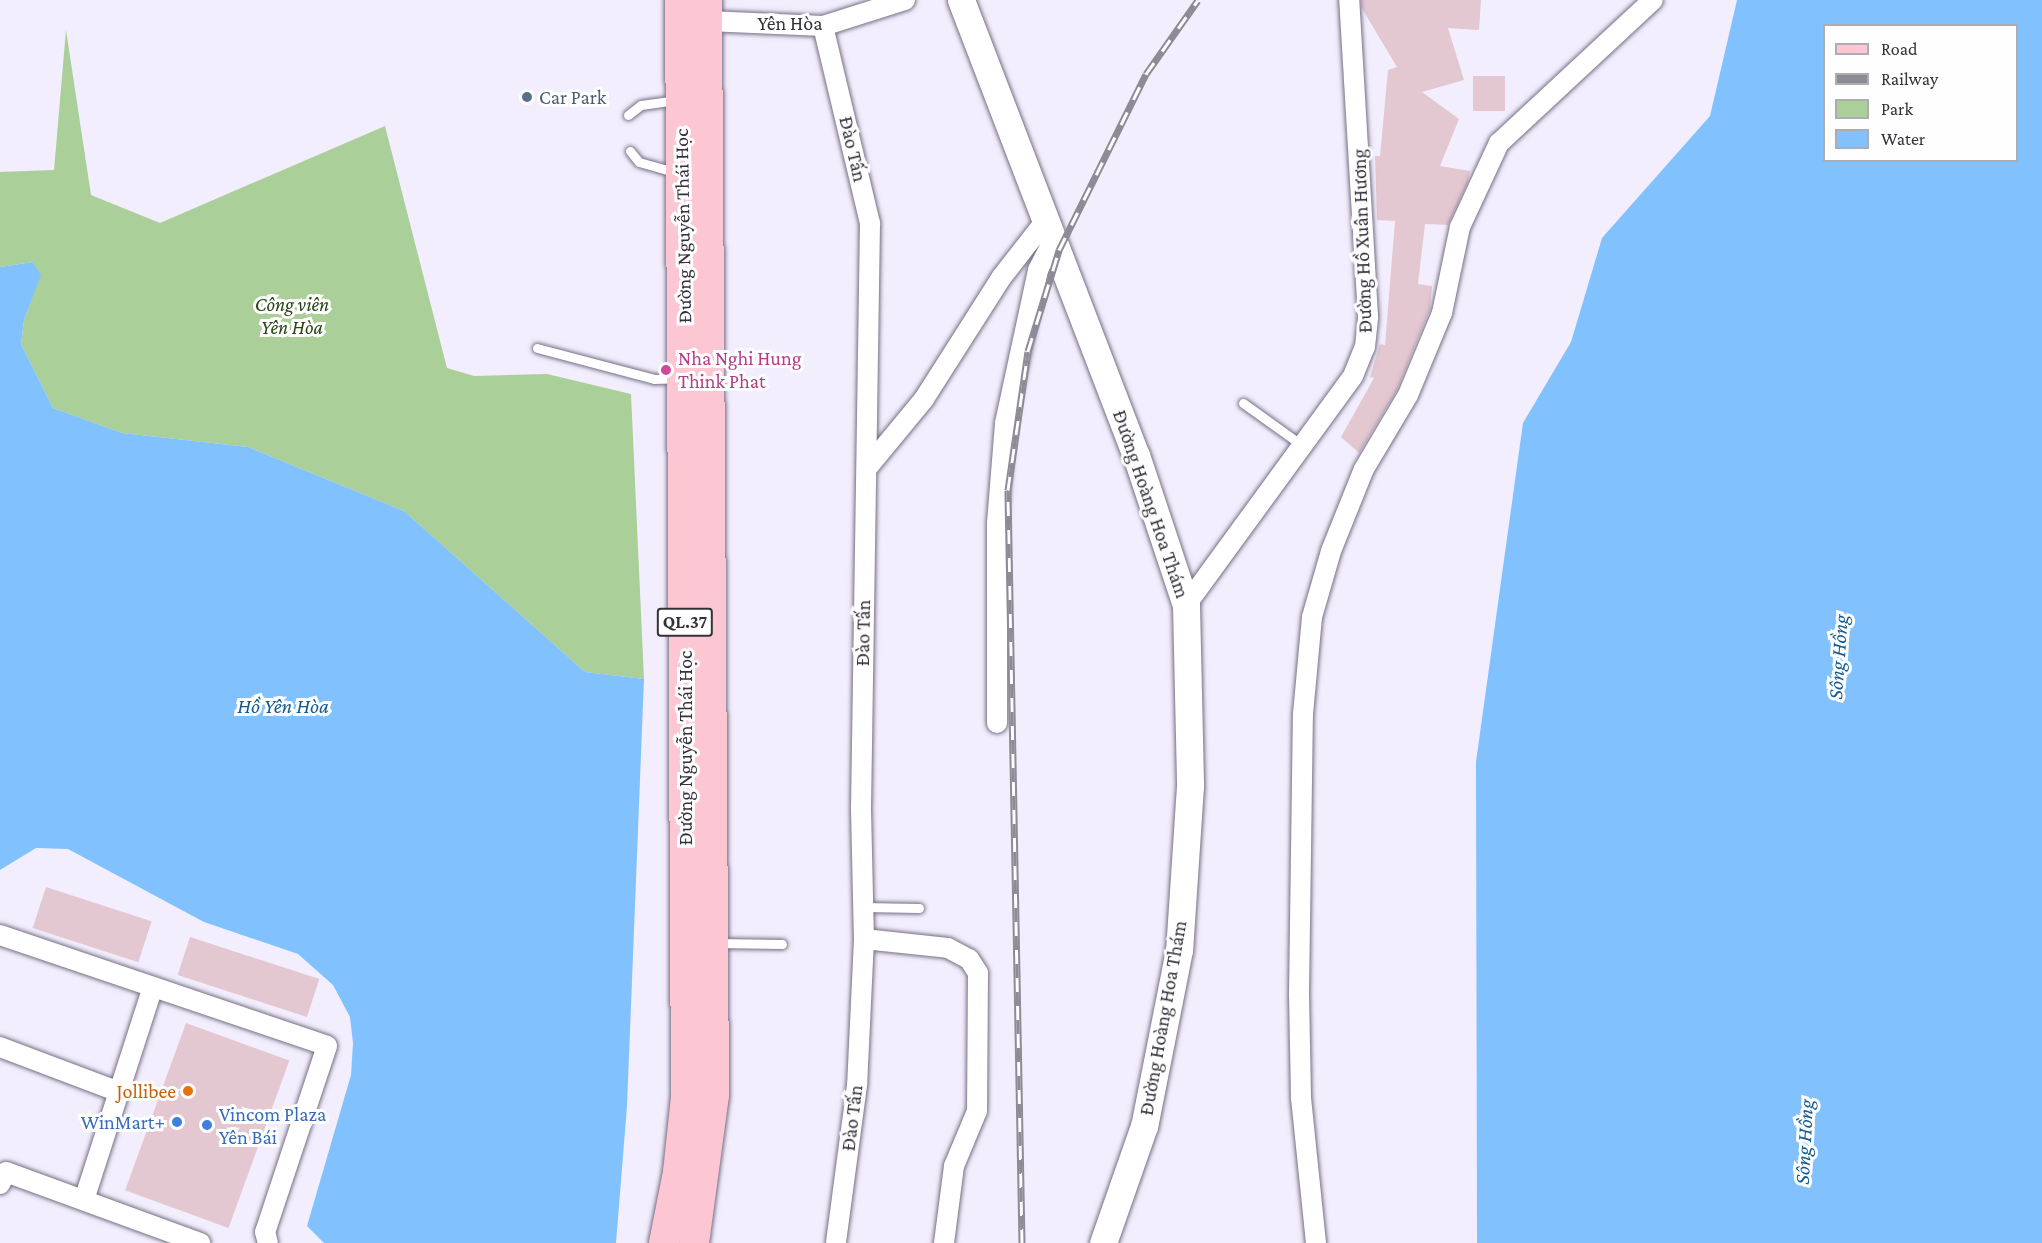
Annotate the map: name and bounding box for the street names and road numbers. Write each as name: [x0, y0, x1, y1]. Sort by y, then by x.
street label: Yên Hòa: [758, 11, 822, 35]
street label: Đào Tấn: [834, 114, 872, 184]
street label: Đường Nguyễn Thái Học: [669, 128, 697, 324]
street label: Đường Hồ Xuân Hương: [1347, 149, 1377, 333]
street label: Đường Hoàng Hoa Thám: [1108, 407, 1194, 601]
street label: Đào Tấn: [850, 600, 876, 666]
road number: QL.37: [656, 607, 714, 637]
street label: Đường Nguyễn Thái Học: [673, 651, 697, 845]
street label: Đường Hoàng Hoa Thám: [1134, 919, 1192, 1117]
street label: Đào Tấn: [836, 1084, 868, 1152]

